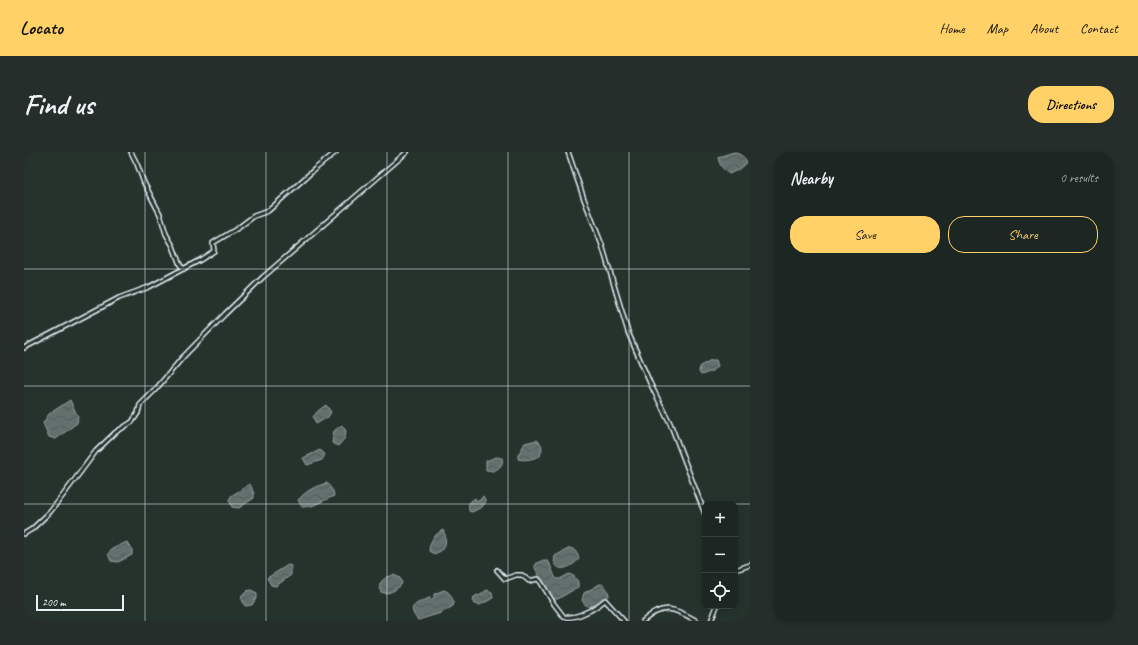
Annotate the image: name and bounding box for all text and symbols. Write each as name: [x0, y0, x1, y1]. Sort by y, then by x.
text: Locato: [20, 16, 63, 40]
text: Home: [939, 20, 965, 37]
text: Map: [987, 20, 1008, 37]
text: About: [1030, 20, 1058, 37]
text: Contact: [1080, 20, 1118, 37]
button: Directions: [1028, 86, 1114, 123]
text: Find us: [24, 87, 94, 122]
text: Nearby: [790, 168, 833, 189]
text: 0 results: [1060, 170, 1098, 186]
button: Save: [790, 216, 940, 253]
button: Share: [948, 216, 1098, 253]
map controls: [702, 501, 738, 609]
button: +: [702, 501, 738, 537]
button: −: [702, 537, 738, 573]
button: locate: [702, 573, 738, 609]
scale bar: [36, 593, 124, 612]
text: 200 m: [42, 595, 66, 609]

